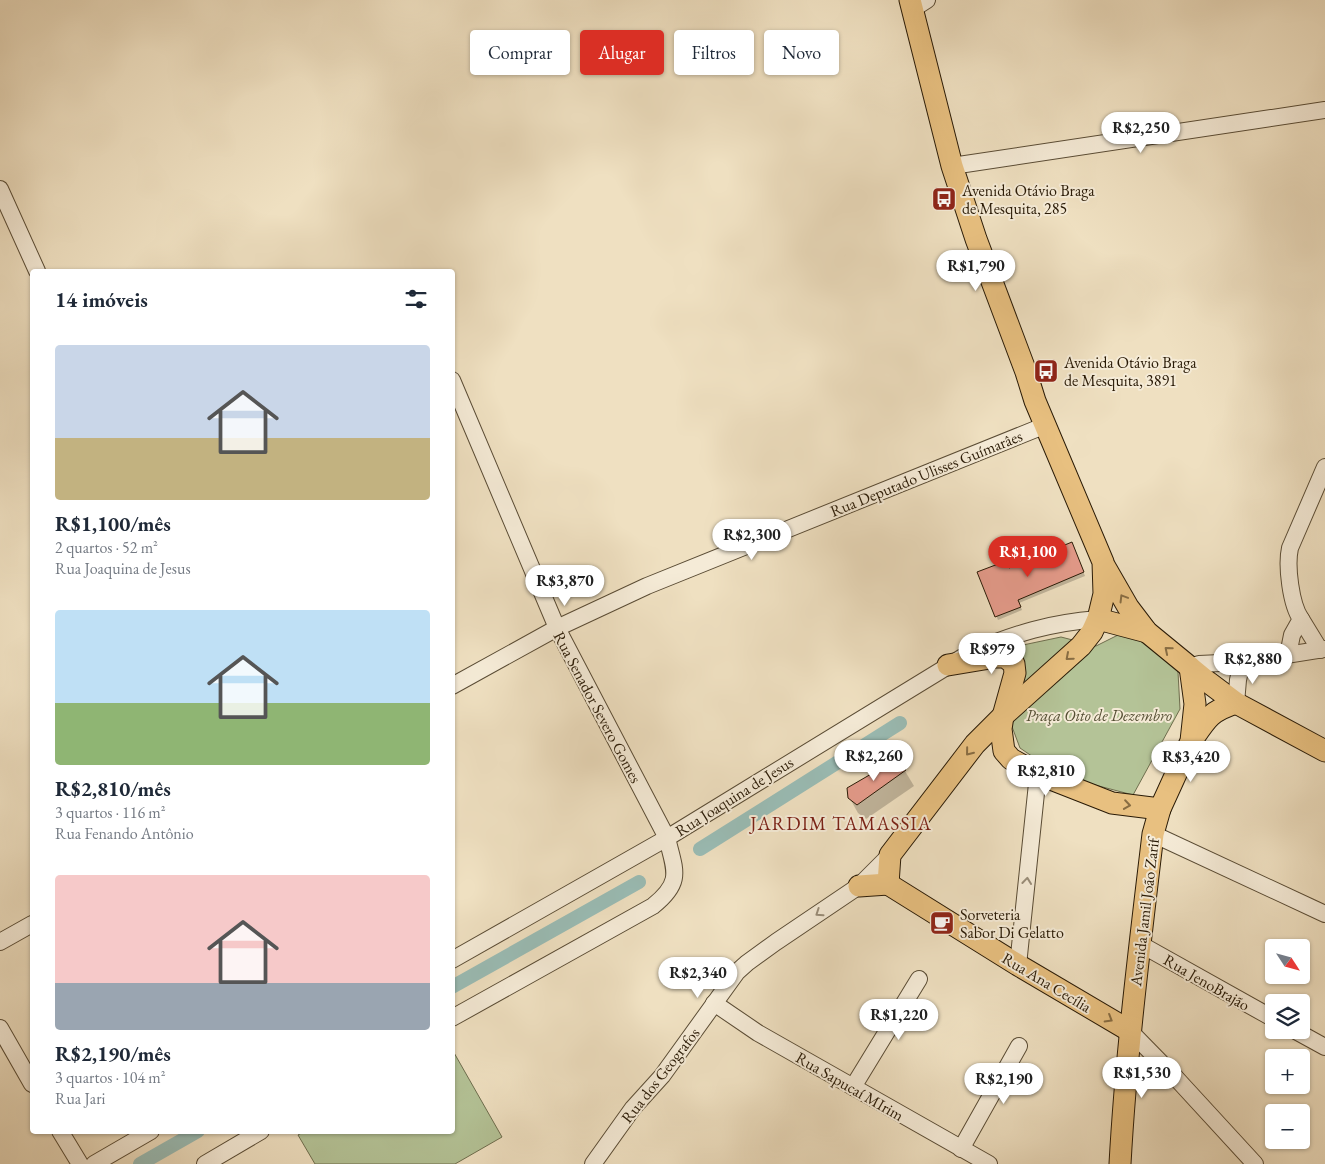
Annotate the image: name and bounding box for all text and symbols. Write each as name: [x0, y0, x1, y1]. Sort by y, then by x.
chip: Comprar: [470, 30, 570, 75]
chip: Alugar: [580, 30, 664, 75]
chip: Filtros: [674, 30, 754, 75]
chip: Novo: [764, 30, 839, 75]
pin: R$2,250: [1095, 112, 1187, 154]
text: R$2,250: [1112, 117, 1170, 138]
place label: Avenida Otávio Braga de Mesquita, 285: [961, 180, 1095, 219]
bus stop icon: Avenida Otávio Braga de Mesquita, 285: [931, 186, 957, 212]
pin: R$1,790: [930, 250, 1022, 292]
text: R$1,790: [947, 255, 1005, 276]
icon: filters: [402, 285, 430, 313]
text: 14 imóveis: [55, 286, 148, 313]
place label: Avenida Otávio Braga de Mesquita, 3891: [1063, 352, 1197, 391]
bus stop icon: Avenida Otávio Braga de Mesquita, 3891: [1033, 358, 1059, 384]
icon: home: [198, 377, 288, 467]
street label: Rua Deputado Ulisses Guímarâes: [827, 425, 1025, 522]
text: R$1,100/mês: [55, 510, 171, 537]
pin: R$2,300: [706, 518, 798, 561]
text: R$2,300: [723, 524, 781, 545]
pin: R$1,100: [982, 536, 1074, 578]
text: 2 quartos · 52 m²: [55, 537, 158, 558]
text: R$1,100: [999, 541, 1057, 562]
text: Rua Joaquina de Jesus: [55, 558, 191, 579]
pin: R$3,870: [519, 564, 611, 607]
text: R$3,870: [536, 570, 594, 591]
one-way arrow: [1120, 595, 1130, 604]
street label: Rua Senador Severo Gomes: [549, 628, 646, 787]
pin: R$979: [957, 632, 1027, 675]
text: R$979: [970, 638, 1014, 659]
icon: home: [198, 642, 288, 732]
pin: R$2,880: [1207, 642, 1299, 685]
one-way arrow: [1165, 646, 1174, 655]
text: R$2,880: [1224, 648, 1282, 669]
one-way arrow: [1065, 652, 1074, 661]
park label: Praça Oito de Dezembro: [1026, 705, 1172, 726]
pin: R$2,260: [828, 740, 920, 782]
pin: R$3,420: [1145, 740, 1237, 783]
text: R$2,260: [845, 745, 903, 766]
one-way arrow: [966, 746, 975, 755]
text: R$3,420: [1162, 746, 1220, 767]
street label: Rua Joaquina de Jesus: [671, 752, 797, 841]
pin: R$2,810: [1000, 754, 1092, 797]
text: R$2,810: [1017, 760, 1075, 781]
text: R$2,810/mês: [55, 775, 171, 802]
one-way arrow: [1123, 799, 1131, 810]
text: 3 quartos · 116 m²: [55, 802, 166, 823]
district label: JARDIM TAMASSIA: [748, 811, 932, 836]
text: Rua Fenando Antônio: [55, 823, 194, 844]
street label: Avenida Jamil João Zarif: [1125, 835, 1164, 988]
one-way arrow: [1021, 877, 1032, 885]
place label: Sorveteria Sabor Di Gelatto: [960, 904, 1064, 943]
icon: home: [198, 907, 288, 997]
one-way arrow: [815, 907, 825, 916]
cafe icon: Sorveteria Sabor Di Gelatto: [929, 910, 955, 936]
north arrow: [1265, 939, 1310, 984]
map controls: [1265, 939, 1310, 1149]
street label: Rua Ana Cecília: [998, 948, 1096, 1018]
street label: Rua JenoBrajão: [1160, 949, 1254, 1016]
pin: R$2,340: [652, 956, 744, 999]
text: R$2,340: [669, 962, 727, 983]
button: layers: [1265, 994, 1310, 1039]
pin: R$1,220: [853, 998, 945, 1041]
text: R$1,220: [870, 1004, 928, 1025]
one-way arrow: [1103, 1012, 1112, 1022]
street label: Rua dos Geografos: [616, 1023, 704, 1127]
text: R$2,190/mês: [55, 1040, 171, 1067]
street label: Rua Sapucaí MIrim: [792, 1047, 908, 1126]
button: +: [1265, 1049, 1310, 1094]
pin: R$1,530: [1096, 1056, 1188, 1099]
pin: R$2,190: [958, 1062, 1050, 1105]
text: R$1,530: [1113, 1062, 1171, 1083]
text: 3 quartos · 104 m²: [55, 1067, 166, 1088]
text: R$2,190: [975, 1068, 1033, 1089]
text: Rua Jari: [55, 1088, 106, 1109]
button: −: [1265, 1104, 1310, 1149]

